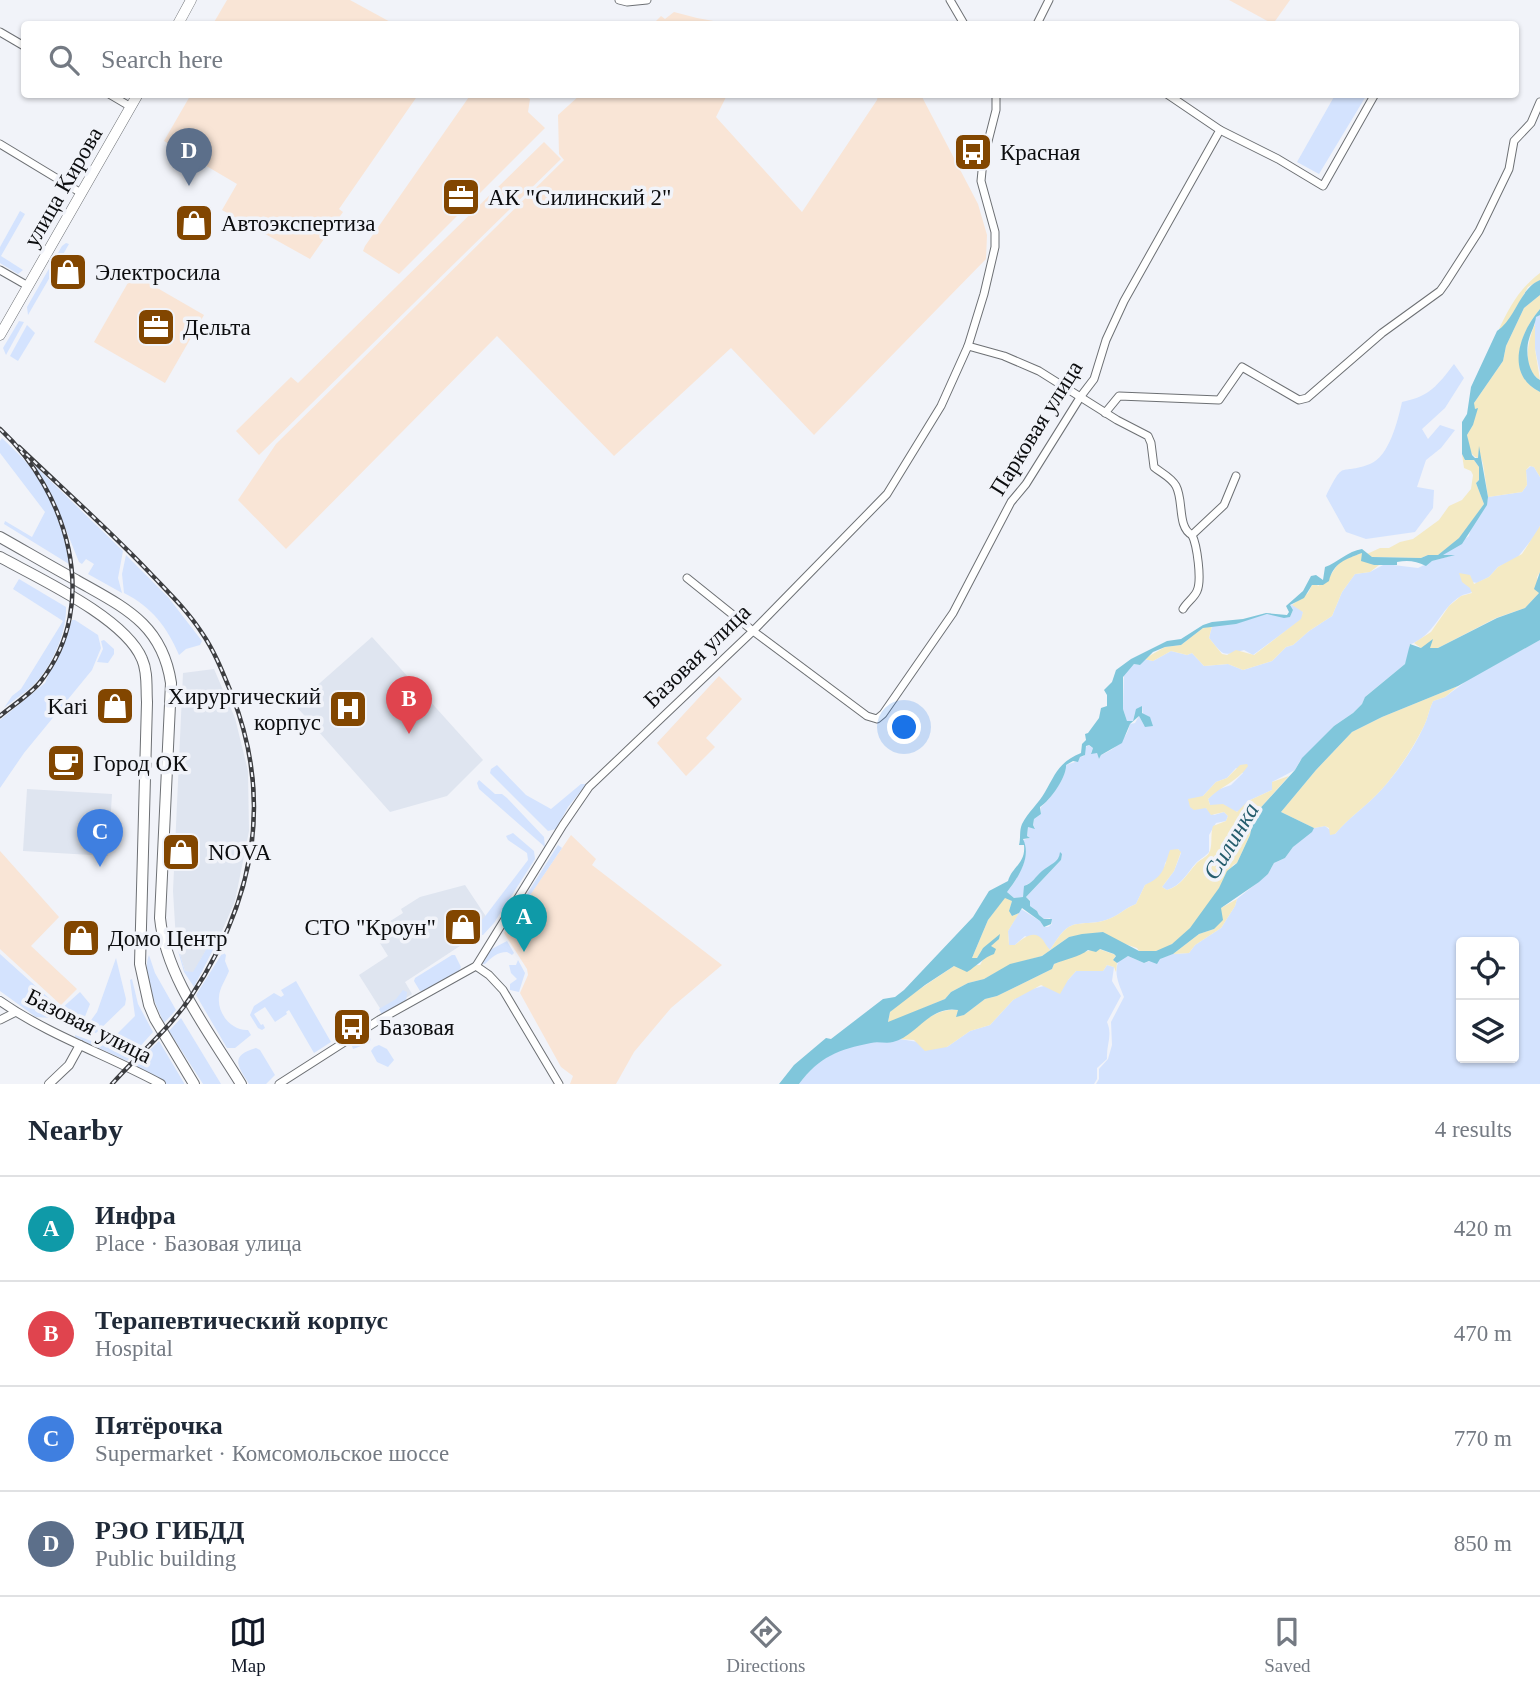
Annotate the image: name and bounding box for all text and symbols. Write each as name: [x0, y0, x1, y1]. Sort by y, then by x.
search box: [21, 21, 1519, 98]
icon: search: [45, 41, 83, 79]
text: Search here: [101, 45, 223, 74]
street label: улица Кирова: [19, 123, 107, 251]
pin: D: [166, 128, 212, 186]
bus stop icon: Красная: [952, 131, 994, 173]
place label: Красная: [1000, 140, 1081, 165]
office icon: АК "Силинский 2": [440, 176, 482, 218]
place label: АК "Силинский 2": [488, 185, 671, 210]
shop icon: Автоэкспертиза: [173, 202, 215, 244]
place label: Автоэкспертиза: [221, 211, 375, 236]
shop icon: Электросила: [47, 251, 89, 293]
place label: Электросила: [95, 260, 221, 285]
office icon: Дельта: [135, 306, 177, 348]
place label: Дельта: [183, 315, 251, 340]
street label: Парковая улица: [985, 356, 1087, 500]
street label: Базовая улица: [639, 599, 755, 713]
pin: B: [386, 676, 432, 734]
place label: Хирургический корпус: [168, 684, 321, 735]
shop icon: Kari: [94, 685, 136, 727]
hospital icon: Хирургический корпус: [327, 688, 369, 730]
place label: Kari: [47, 694, 88, 719]
your location: [887, 710, 921, 744]
cafe icon: Город ОК: [45, 742, 87, 784]
place label: Город ОК: [93, 751, 188, 776]
water label: Силинка: [1198, 798, 1264, 884]
pin: C: [77, 809, 123, 867]
shop icon: NOVA: [160, 831, 202, 873]
place label: NOVA: [208, 840, 272, 865]
pin: A: [501, 894, 547, 952]
shop icon: СТО "Кроун": [442, 906, 484, 948]
place label: СТО "Кроун": [305, 915, 436, 940]
shop icon: Домо Центр: [60, 917, 102, 959]
place label: Домо Центр: [108, 926, 228, 951]
map controls: [1456, 937, 1519, 1063]
button: locate: [1456, 937, 1519, 1000]
street label: Базовая улица: [22, 984, 156, 1068]
button: layers: [1456, 1000, 1519, 1063]
bus stop icon: Базовая: [331, 1006, 373, 1048]
place label: Базовая: [379, 1015, 455, 1040]
text: Nearby: [28, 1113, 123, 1146]
text: 4 results: [1435, 1117, 1512, 1142]
text: Инфра: [95, 1201, 176, 1230]
text: A: [43, 1216, 59, 1241]
text: 420 m: [1454, 1216, 1512, 1241]
text: Place · Базовая улица: [95, 1231, 302, 1256]
text: Терапевтический корпус: [95, 1306, 388, 1335]
text: B: [43, 1321, 59, 1346]
text: 470 m: [1454, 1321, 1512, 1346]
text: Hospital: [95, 1336, 173, 1361]
text: Пятёрочка: [95, 1411, 223, 1440]
text: C: [43, 1426, 59, 1451]
text: 770 m: [1454, 1426, 1512, 1451]
text: Supermarket · Комсомольское шоссе: [95, 1441, 449, 1466]
text: РЭО ГИБДД: [95, 1516, 244, 1545]
text: D: [43, 1531, 59, 1556]
text: 850 m: [1454, 1531, 1512, 1556]
text: Public building: [95, 1546, 236, 1571]
tab: Map: [229, 1613, 267, 1677]
tab: Directions: [726, 1613, 805, 1677]
tab: Saved: [1264, 1613, 1311, 1677]

